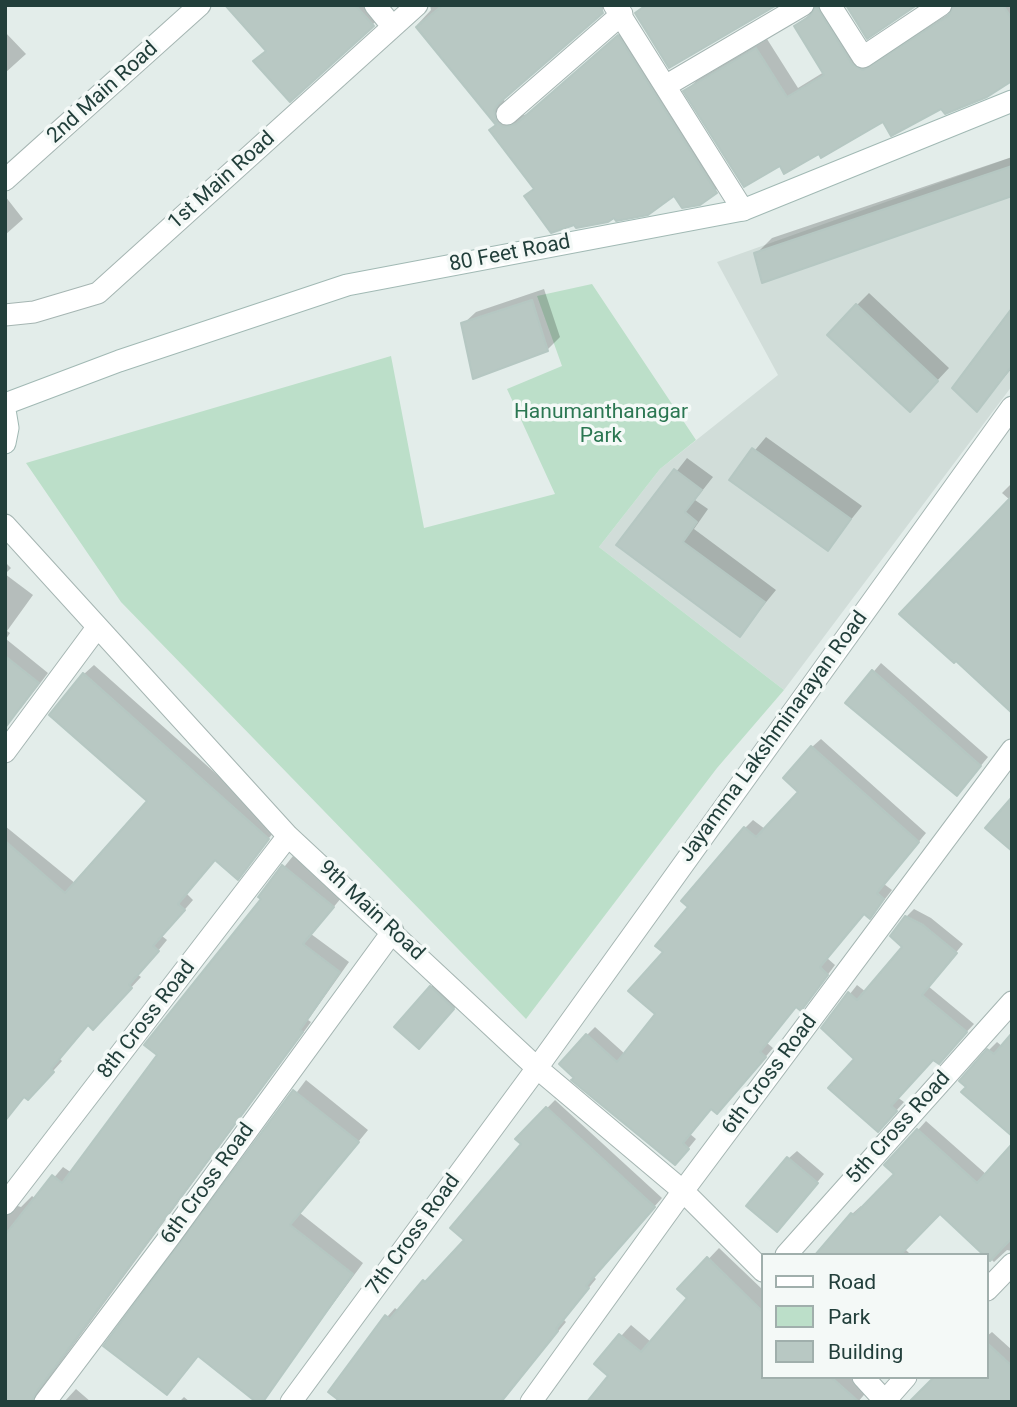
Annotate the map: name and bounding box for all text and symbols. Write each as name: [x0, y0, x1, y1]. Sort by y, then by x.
street label: 2nd Main Road: [42, 37, 164, 149]
street label: 1st Main Road: [164, 127, 280, 235]
street label: 80 Feet Road: [447, 230, 573, 278]
park label: Hanumanthanagar Park: [514, 400, 688, 450]
street label: Jayamma Lakshminarayan Road: [674, 607, 874, 867]
street label: 9th Main Road: [313, 856, 429, 966]
street label: 8th Cross Road: [93, 956, 201, 1084]
street label: 6th Cross Road: [717, 1010, 823, 1140]
street label: 5th Cross Road: [842, 1066, 956, 1190]
street label: 6th Cross Road: [156, 1119, 260, 1249]
street label: 7th Cross Road: [362, 1170, 466, 1300]
legend: [762, 1253, 989, 1379]
text: Road: [828, 1270, 876, 1294]
text: Park: [828, 1305, 870, 1329]
text: Building: [828, 1340, 903, 1364]

